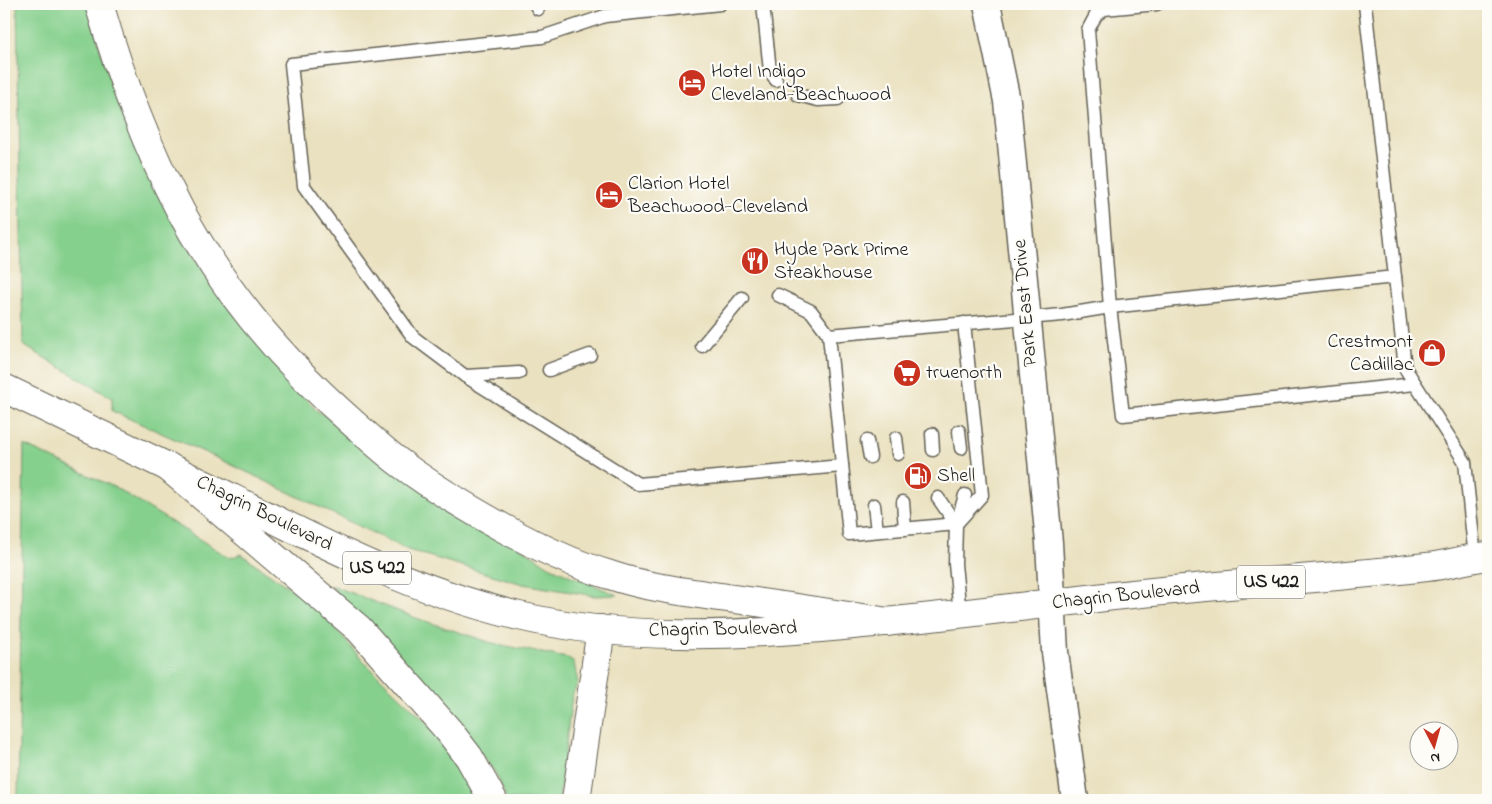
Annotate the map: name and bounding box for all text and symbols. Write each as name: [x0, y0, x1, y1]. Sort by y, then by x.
place label: Hotel Indigo Cleveland-Beachwood: [711, 58, 891, 110]
hotel icon: Hotel Indigo Cleveland-Beachwood: [677, 68, 707, 98]
place label: Clarion Hotel Beachwood-Cleveland: [627, 170, 808, 222]
hotel icon: Clarion Hotel Beachwood-Cleveland: [594, 180, 624, 210]
place label: Hyde Park Prime Steakhouse: [774, 236, 908, 288]
street label: Park East Drive: [1006, 238, 1046, 368]
restaurant icon: Hyde Park Prime Steakhouse: [740, 246, 770, 276]
place label: Crestmont Cadillac: [1327, 328, 1413, 380]
shop icon: Crestmont Cadillac: [1417, 338, 1447, 368]
supermarket icon: truenorth: [892, 358, 922, 388]
place label: truenorth: [926, 359, 1002, 388]
fuel station icon: Shell: [903, 461, 933, 491]
place label: Shell: [937, 462, 975, 491]
street label: Chagrin Boulevard: [190, 468, 337, 560]
road number: US 422: [343, 552, 411, 584]
road number: US 422: [1237, 566, 1305, 598]
street label: Chagrin Boulevard: [1051, 574, 1201, 619]
street label: Chagrin Boulevard: [649, 614, 797, 647]
north arrow: [1410, 722, 1460, 772]
text: N: [1429, 747, 1441, 768]

